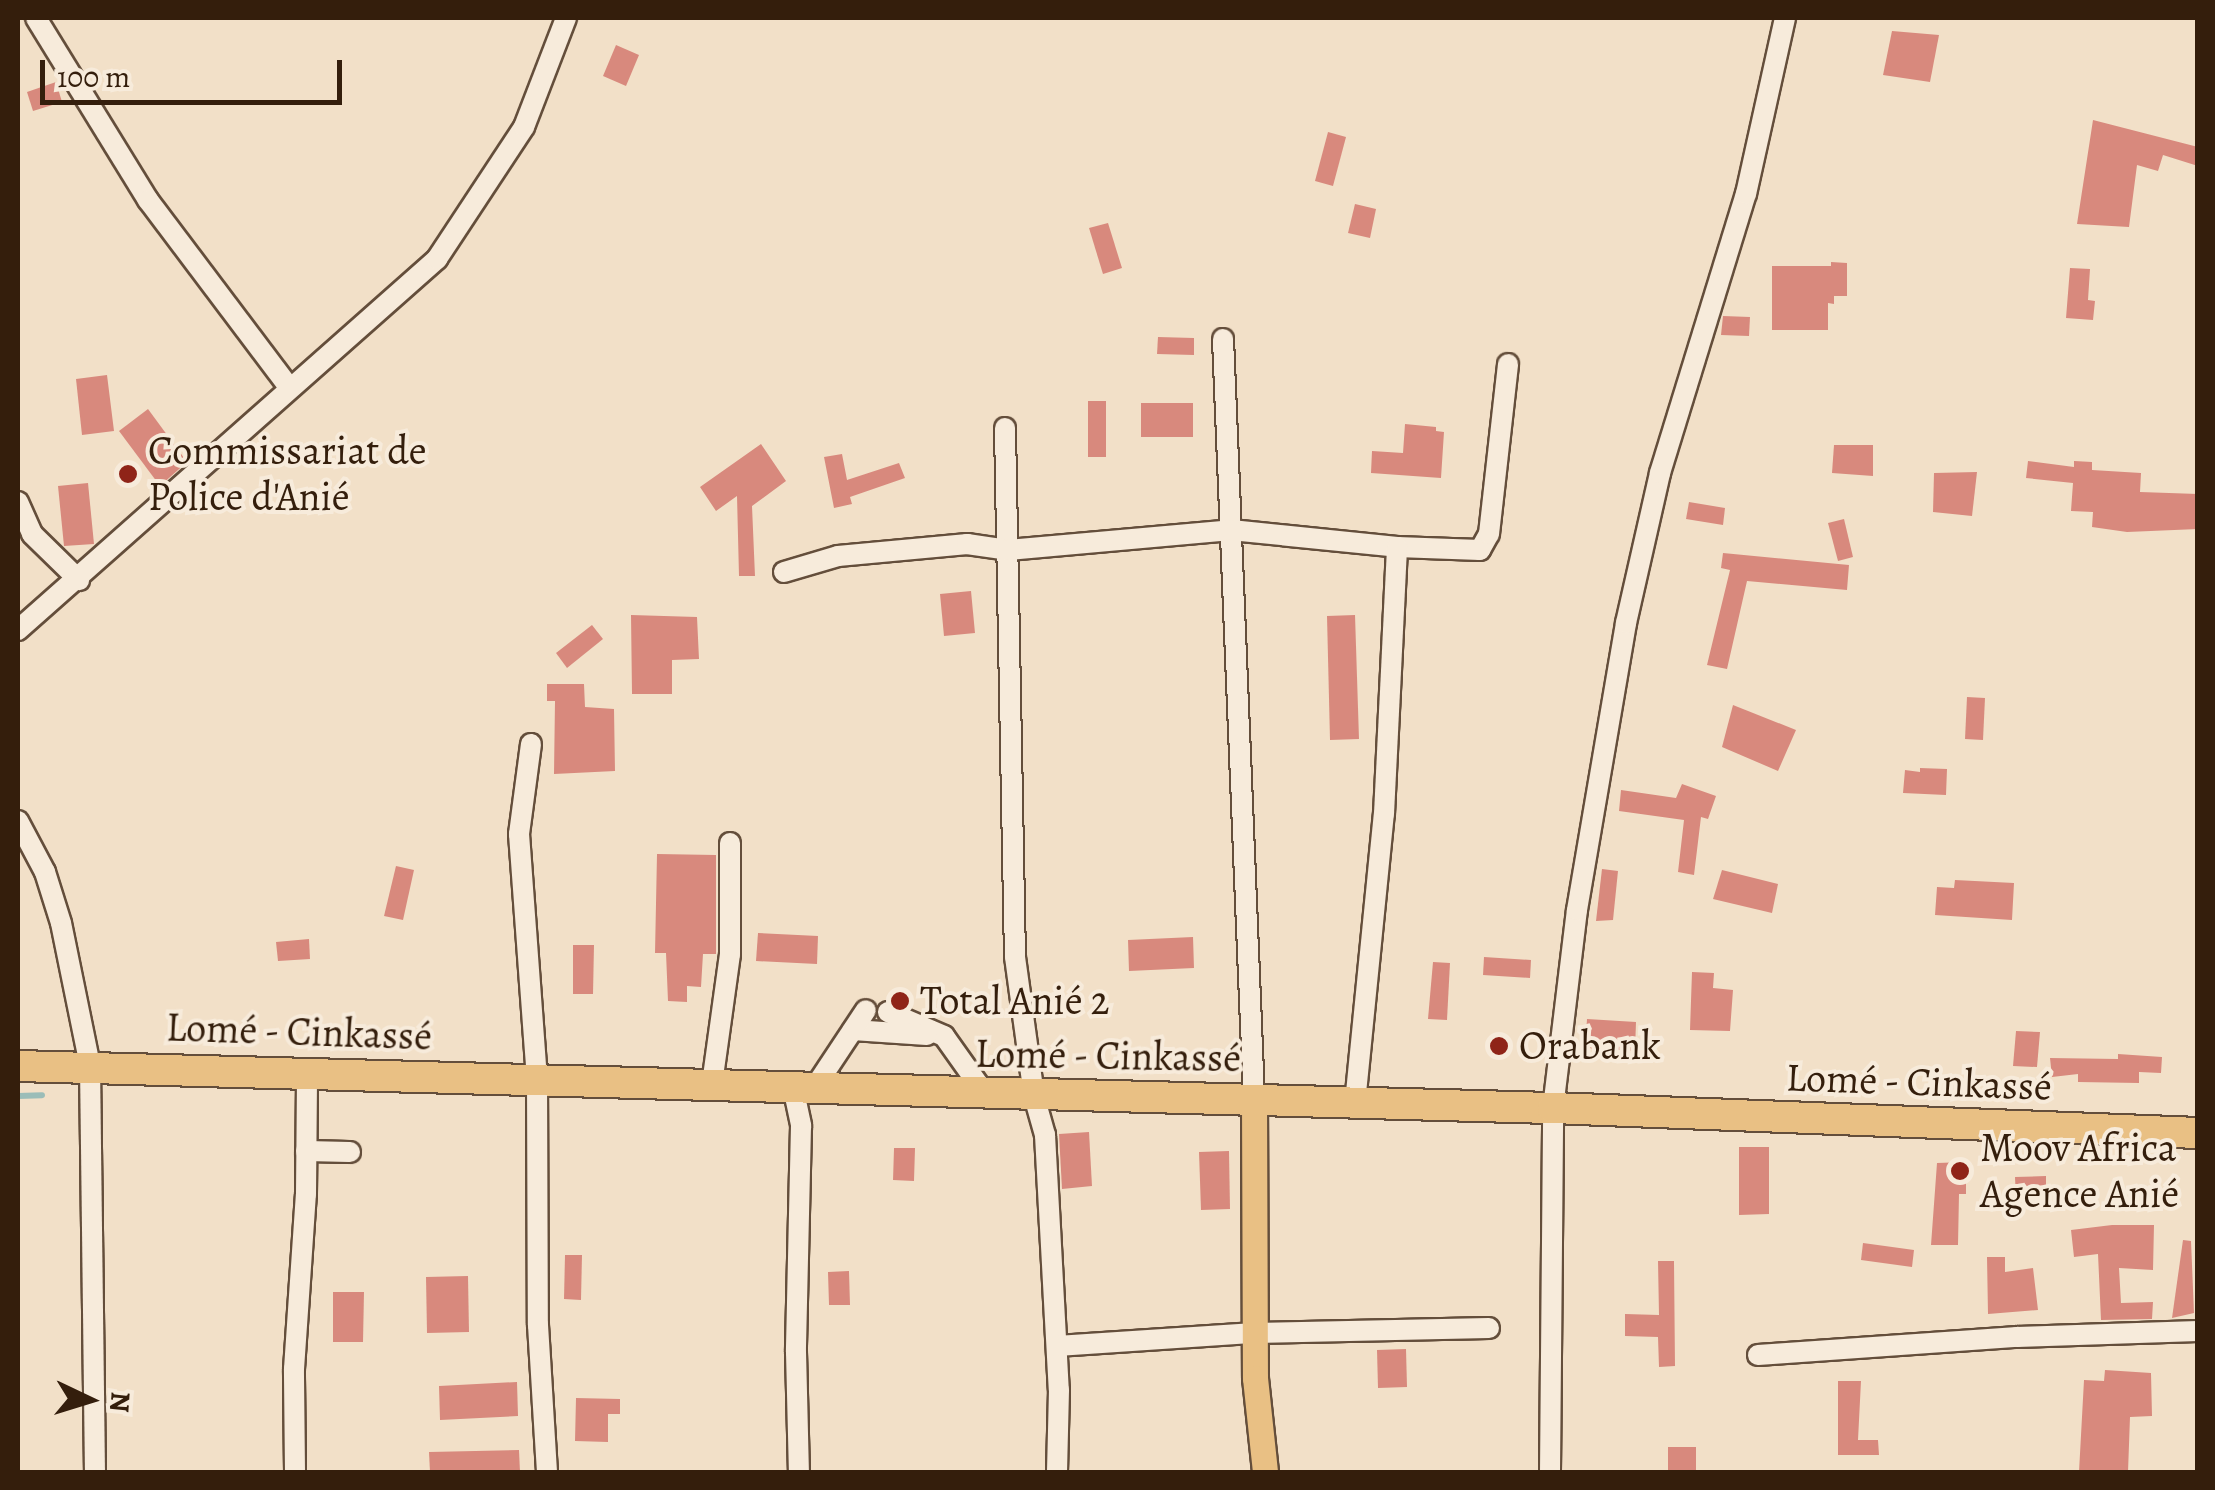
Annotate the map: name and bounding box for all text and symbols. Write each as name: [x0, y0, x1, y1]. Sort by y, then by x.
scale bar: [45, 40, 348, 102]
text: 100 m: [57, 57, 130, 97]
place label: Commissariat de Police d'Anié: [148, 427, 427, 521]
marker: Commissariat de Police d'Anié: [117, 463, 139, 485]
place label: Total Anié 2: [920, 977, 1109, 1025]
marker: Total Anié 2: [889, 990, 911, 1012]
street label: Lomé - Cinkassé: [164, 1003, 434, 1061]
place label: Orabank: [1519, 1022, 1661, 1070]
street label: Lomé - Cinkassé: [974, 1030, 1242, 1082]
marker: Orabank: [1488, 1035, 1510, 1057]
street label: Lomé - Cinkassé: [1784, 1053, 2054, 1111]
place label: Moov Africa Agence Anié: [1980, 1124, 2179, 1218]
marker: Moov Africa Agence Anié: [1949, 1160, 1971, 1182]
north arrow: [40, 1350, 140, 1450]
text: N: [100, 1391, 140, 1414]

